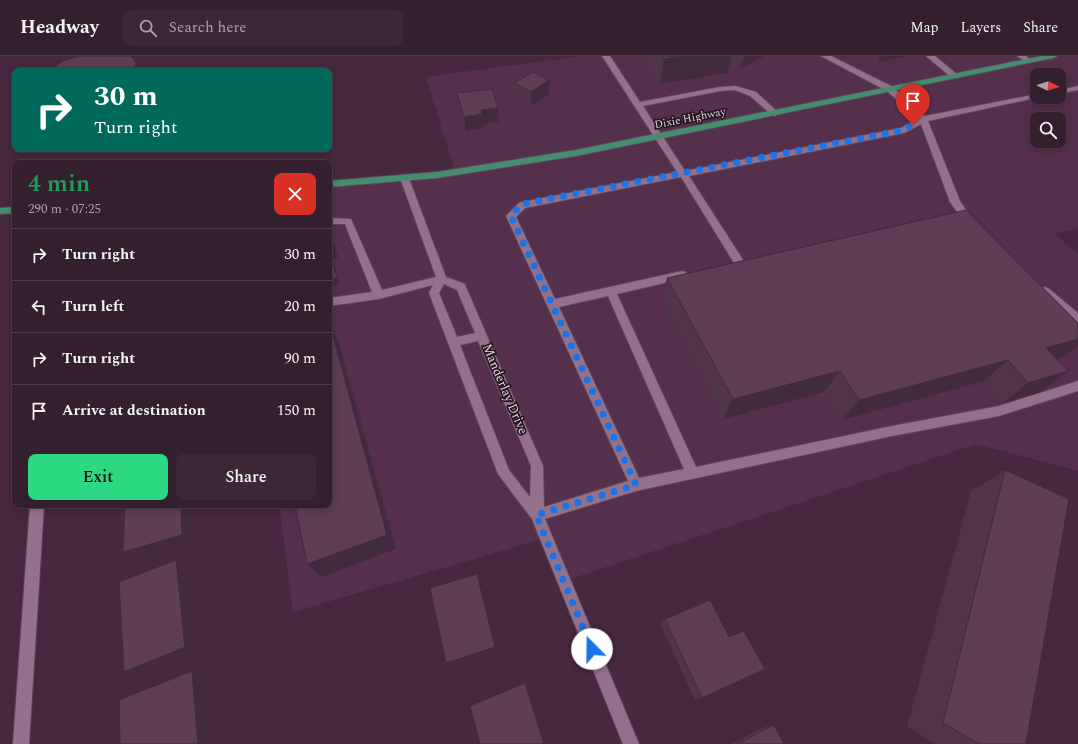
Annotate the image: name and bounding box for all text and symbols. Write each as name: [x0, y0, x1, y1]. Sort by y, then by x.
search box: [123, 10, 403, 46]
text: Headway: [20, 13, 99, 42]
text: Search here: [169, 16, 247, 39]
icon: search: [137, 17, 159, 39]
text: Map: [910, 17, 939, 38]
text: Layers: [961, 17, 1001, 38]
text: Share: [1023, 17, 1058, 38]
north arrow: [1030, 68, 1066, 104]
map controls: [1030, 68, 1066, 148]
text: 30 m: [94, 75, 158, 118]
icon: right: [28, 84, 80, 136]
pin: [896, 84, 930, 125]
icon: arrive: [902, 90, 924, 112]
street label: Dixie Highway: [653, 103, 728, 133]
button: search: [1030, 112, 1066, 148]
text: Turn right: [94, 114, 177, 141]
text: 4 min: [28, 166, 90, 202]
button: close: [274, 173, 316, 215]
text: 290 m · 07:25: [28, 199, 101, 219]
text: Turn right: [62, 243, 135, 266]
text: 30 m: [284, 243, 316, 266]
icon: right: [28, 244, 50, 266]
text: Turn left: [62, 295, 124, 318]
text: 20 m: [284, 295, 316, 318]
icon: left: [28, 296, 50, 318]
street label: Manderlay Drive: [477, 341, 533, 437]
text: Turn right: [62, 347, 135, 370]
text: 90 m: [284, 347, 316, 370]
icon: right: [28, 348, 50, 370]
text: Arrive at destination: [62, 399, 206, 422]
text: 150 m: [277, 399, 316, 422]
icon: arrive: [28, 400, 50, 422]
button: Exit: [28, 454, 168, 500]
button: Share: [176, 454, 316, 500]
position arrow: [571, 628, 613, 670]

